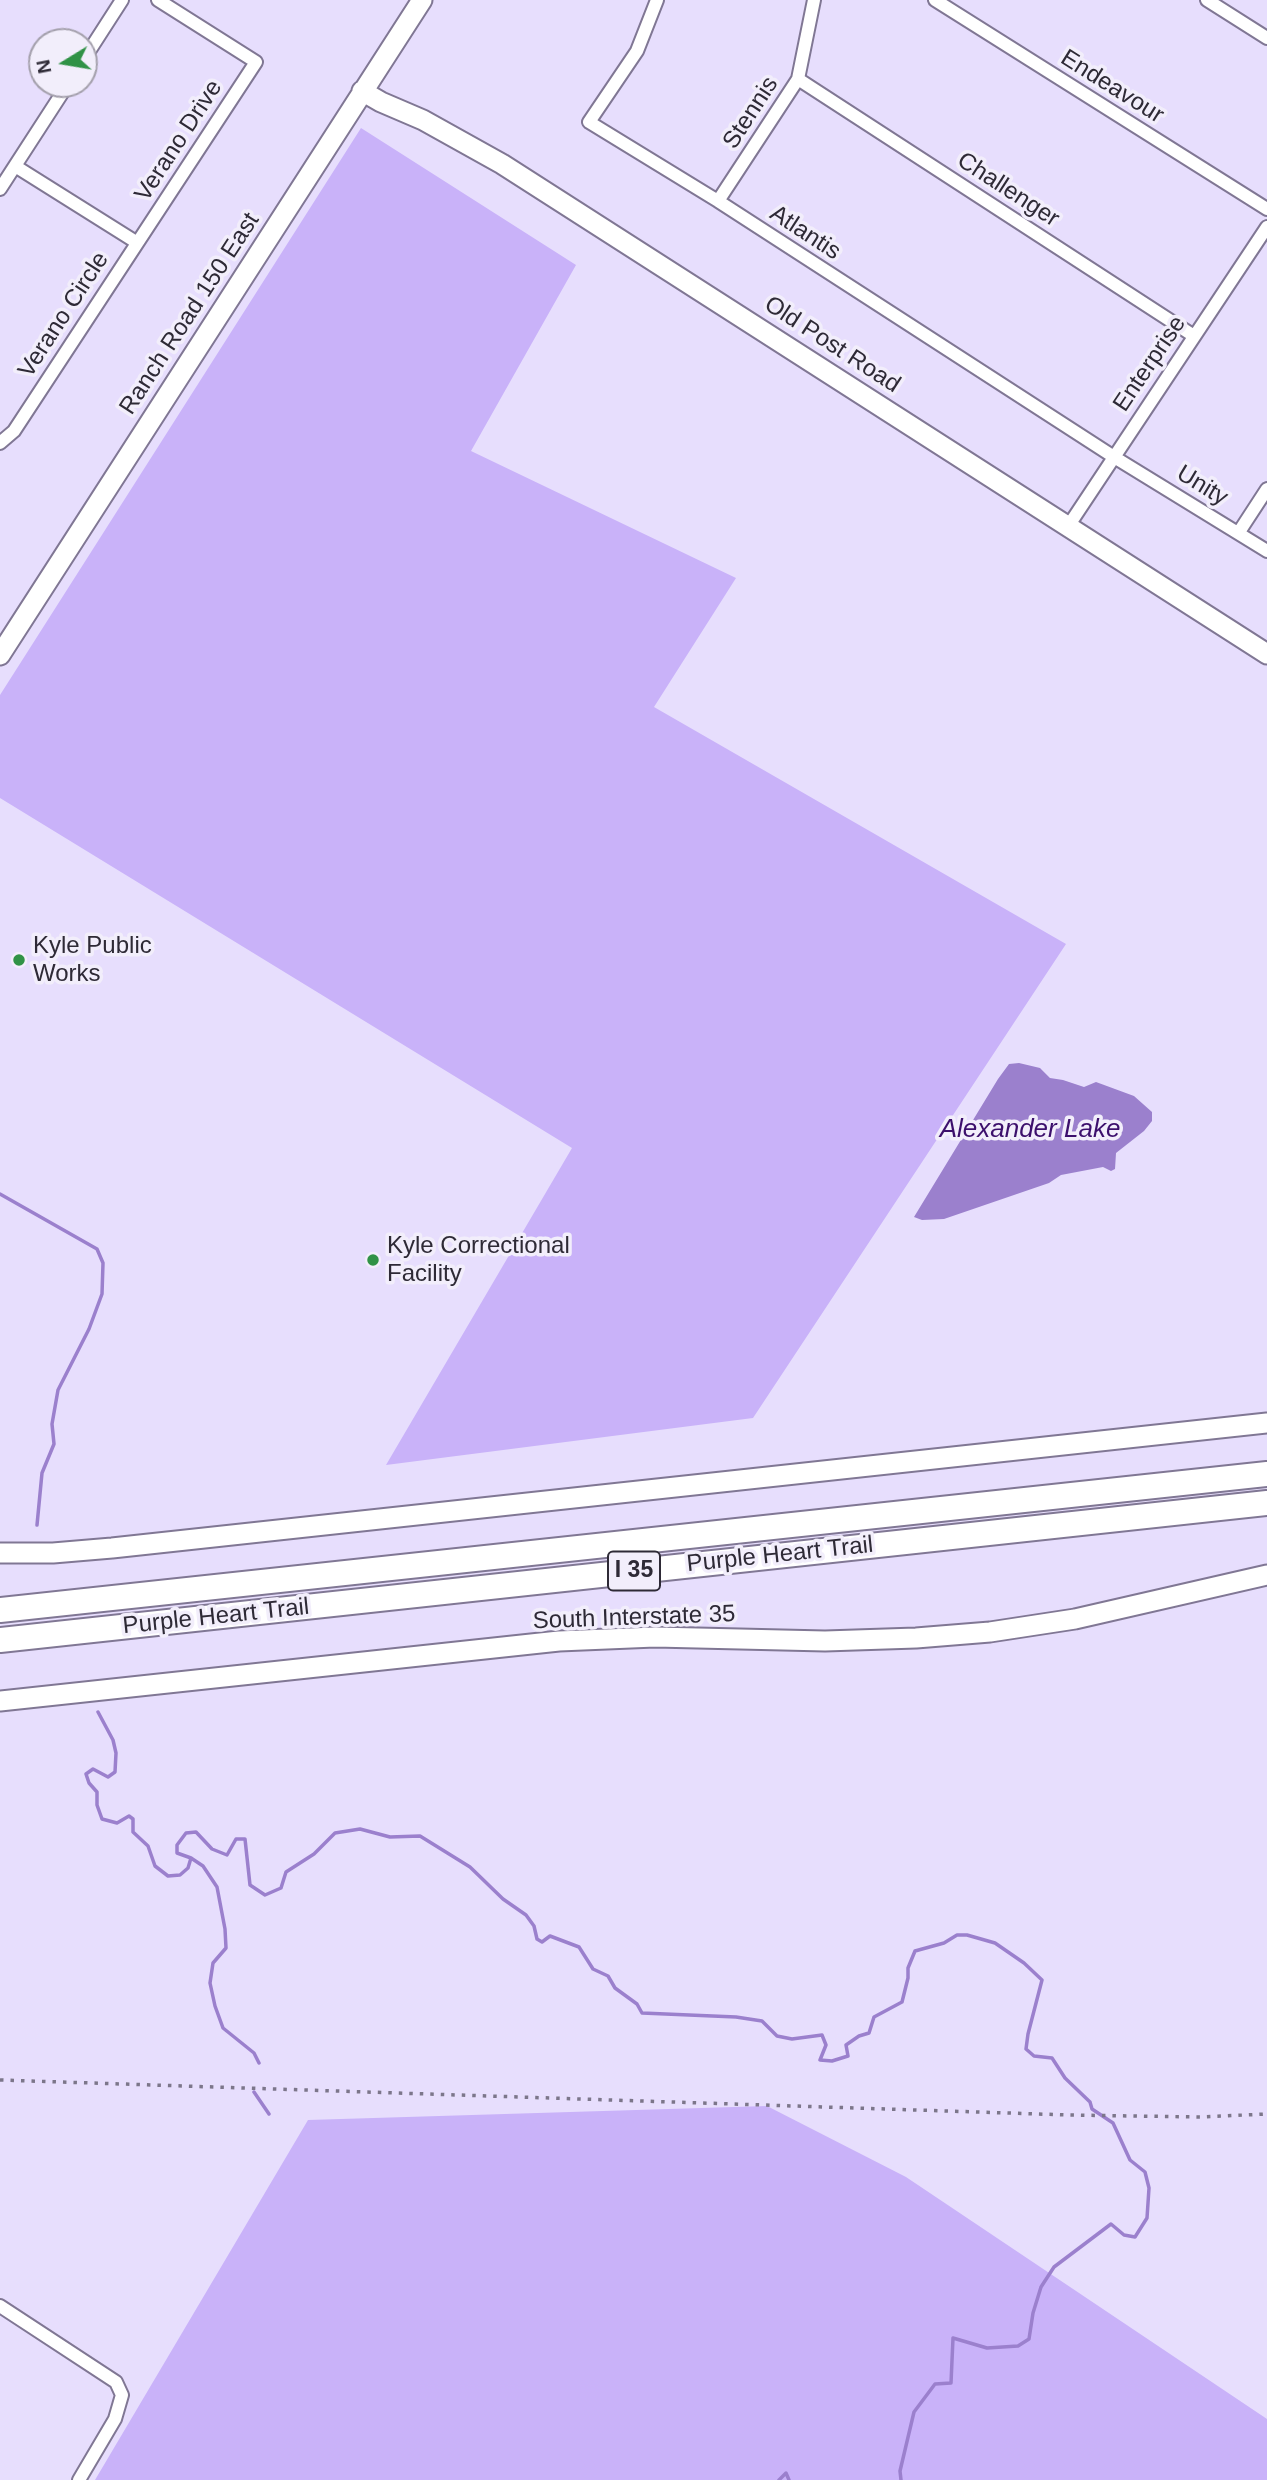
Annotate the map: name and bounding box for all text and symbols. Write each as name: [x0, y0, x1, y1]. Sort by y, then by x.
north arrow: [28, 28, 98, 98]
street label: Endeavour: [1055, 44, 1169, 130]
text: N: [32, 58, 55, 75]
street label: Stennis: [717, 72, 785, 154]
street label: Verano Drive: [129, 75, 229, 207]
street label: Challenger: [951, 146, 1065, 234]
street label: Atlantis: [764, 199, 846, 267]
street label: Ranch Road 150 East: [114, 208, 266, 420]
street label: Verano Circle: [13, 247, 115, 383]
street label: Old Post Road: [759, 290, 905, 400]
street label: Enterprise: [1107, 311, 1193, 417]
street label: Unity: [1171, 460, 1233, 512]
place label: Kyle Public Works: [33, 932, 152, 988]
marker: Kyle Public Works: [11, 952, 27, 968]
water label: Alexander Lake: [940, 1114, 1120, 1146]
place label: Kyle Correctional Facility: [387, 1232, 570, 1288]
marker: Kyle Correctional Facility: [365, 1252, 381, 1268]
street label: Purple Heart Trail: [685, 1531, 875, 1579]
road number: I 35: [608, 1552, 660, 1590]
street label: Purple Heart Trail: [121, 1593, 311, 1641]
street label: South Interstate 35: [532, 1600, 736, 1636]

